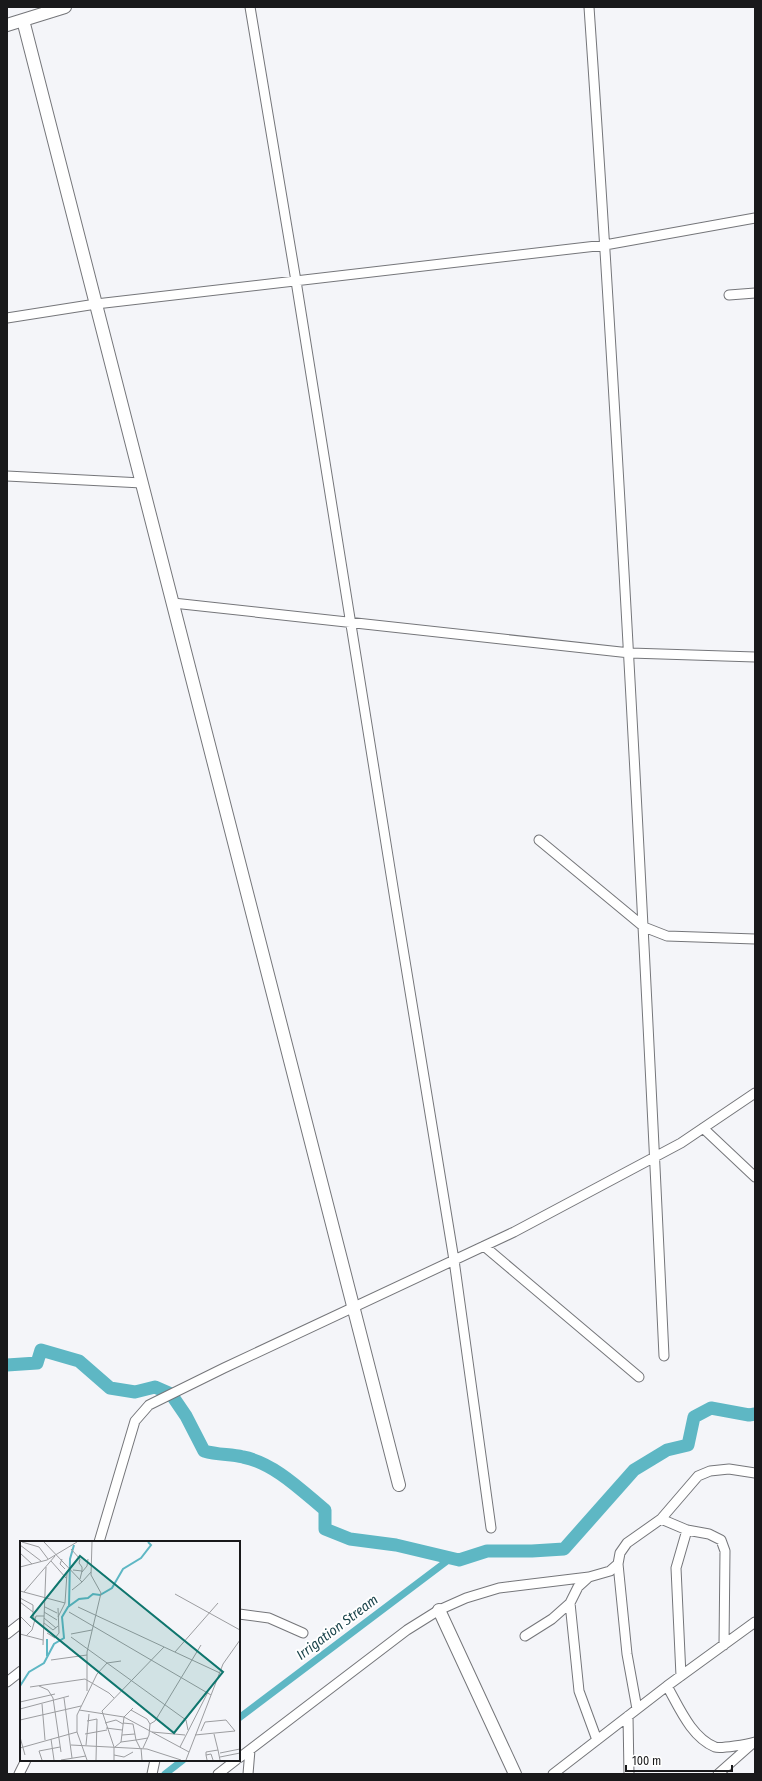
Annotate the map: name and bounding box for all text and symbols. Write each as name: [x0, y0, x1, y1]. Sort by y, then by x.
inset map: [20, 1541, 240, 1761]
water label: Irrigation Stream: [293, 1591, 381, 1664]
scale bar: [626, 1747, 732, 1773]
text: 100 m: [632, 1754, 661, 1768]

